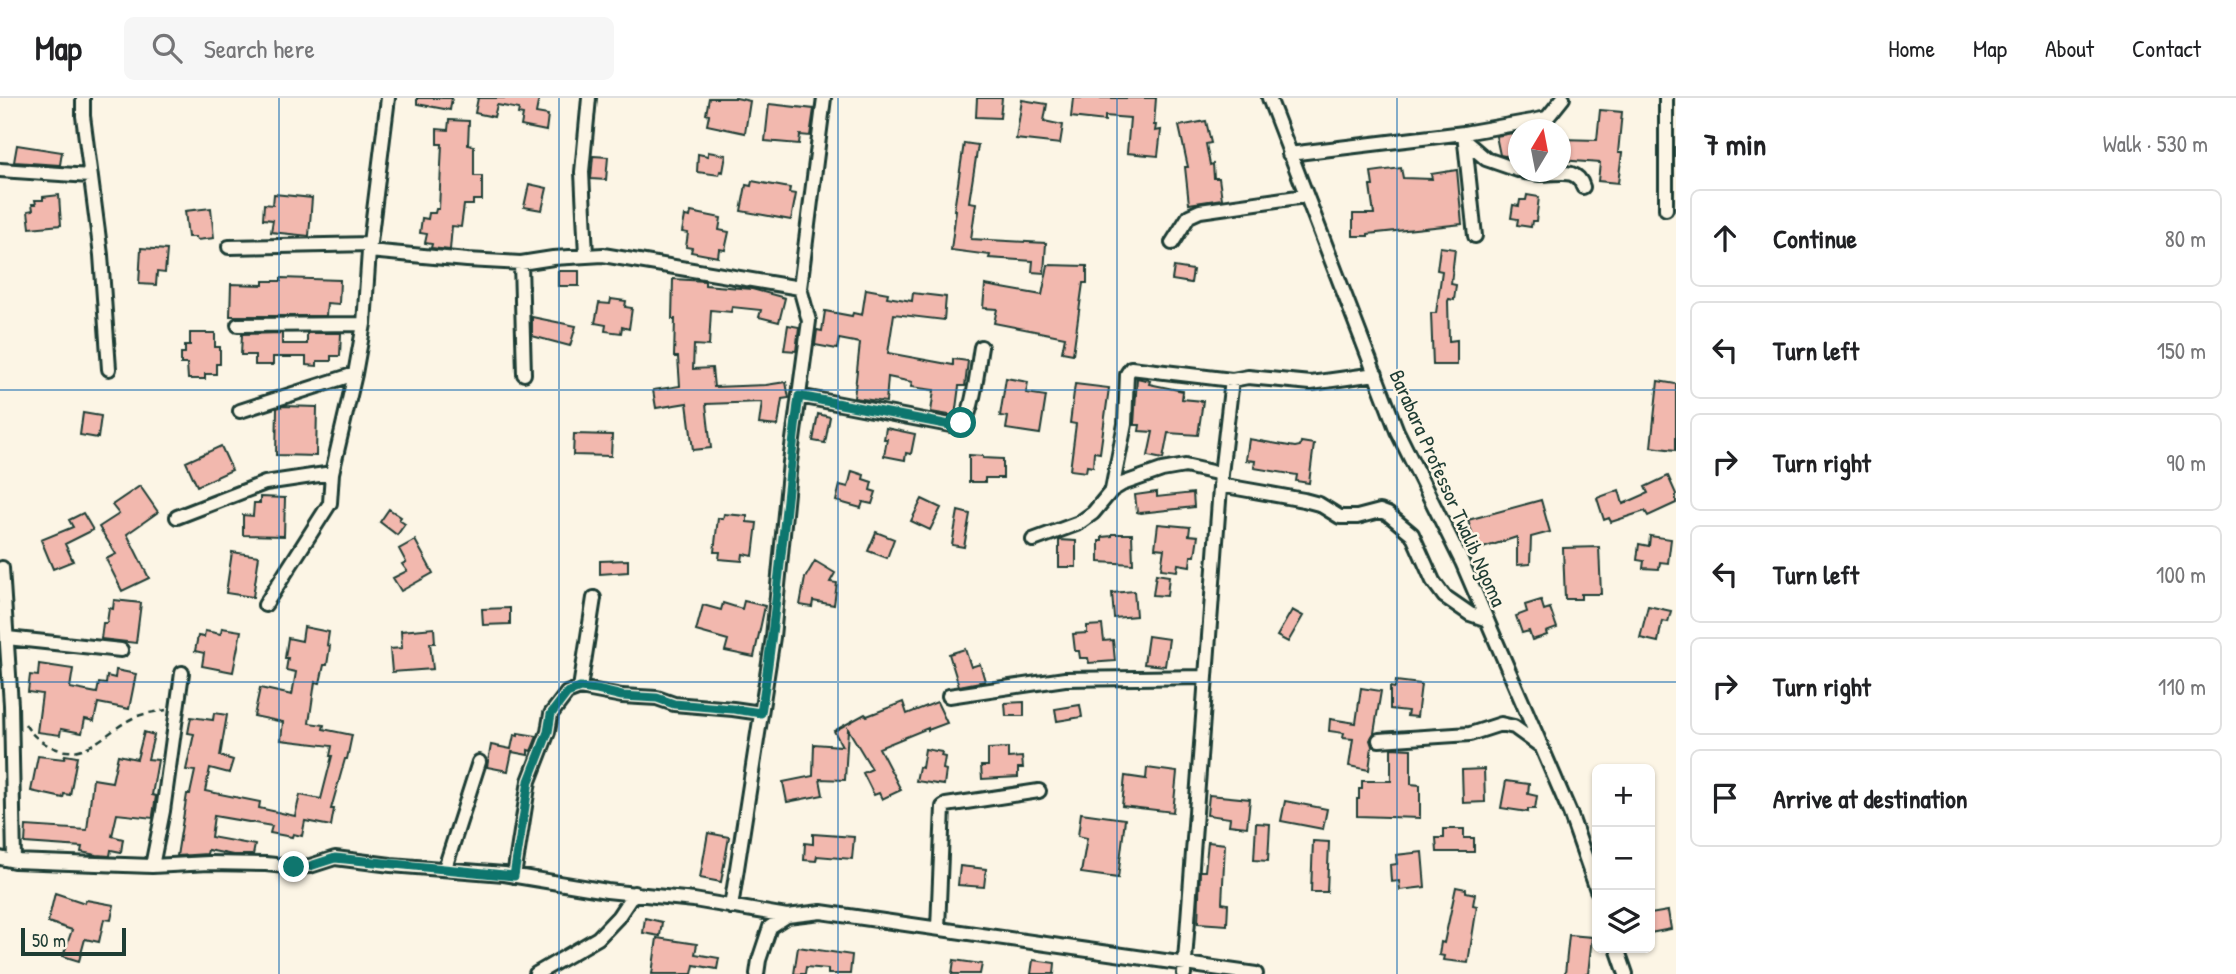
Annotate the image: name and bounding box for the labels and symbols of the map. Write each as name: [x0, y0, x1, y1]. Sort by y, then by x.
north arrow: [1508, 119, 1571, 182]
street label: Barabara Professor Twalib Ngoma: [1383, 365, 1513, 611]
route start: [945, 407, 976, 438]
route end: [278, 851, 309, 882]
scale bar: [21, 925, 126, 957]

